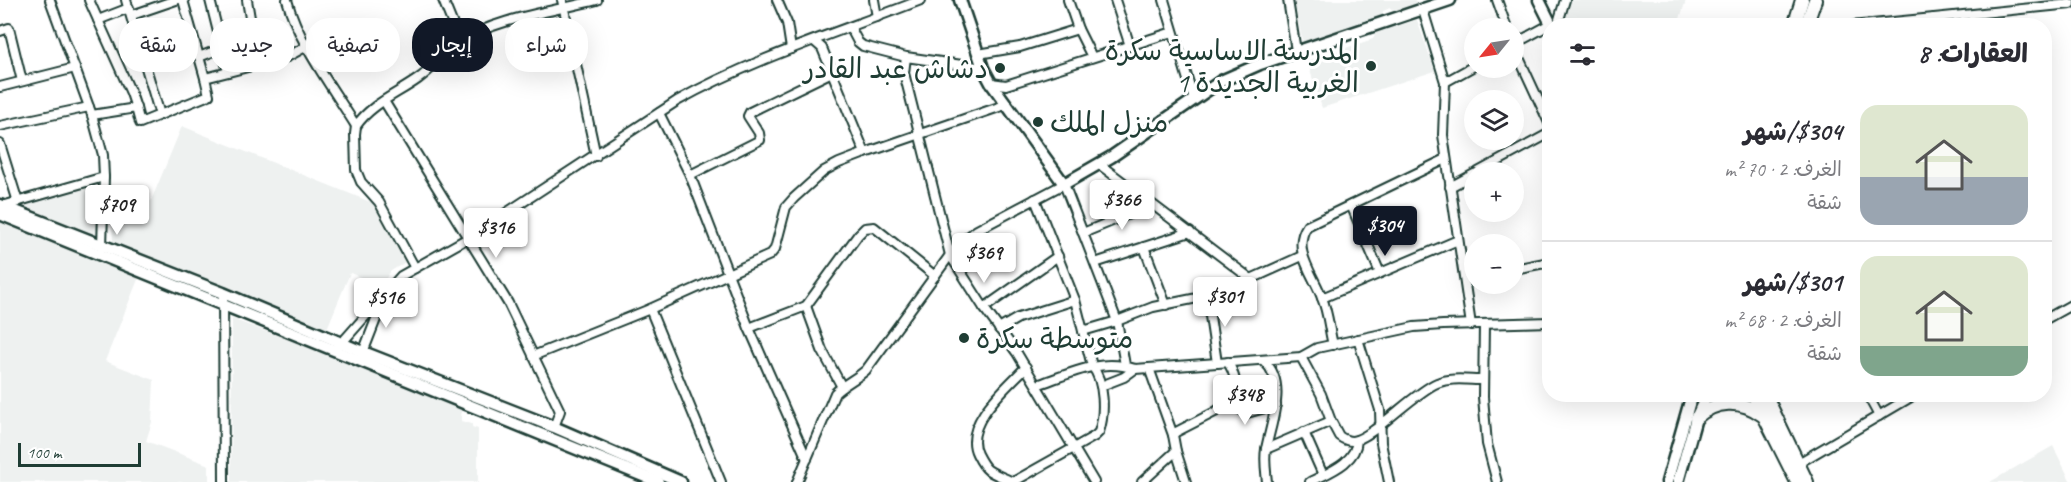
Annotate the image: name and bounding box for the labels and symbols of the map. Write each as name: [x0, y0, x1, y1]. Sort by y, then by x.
north arrow: [1464, 18, 1524, 78]
place label: المدرسة الاساسية سكرة الغربية الجديدة 1: [1105, 33, 1359, 100]
place label: دشاش عبد القادر: [802, 51, 988, 86]
marker: المدرسة الاساسية سكرة الغربية الجديدة 1: [1364, 59, 1378, 73]
marker: دشاش عبد القادر: [993, 61, 1007, 75]
place label: منزل الملك: [1050, 105, 1168, 140]
marker: منزل الملك: [1031, 115, 1045, 129]
pin: $366: [1086, 180, 1158, 231]
pin: $709: [81, 185, 153, 236]
pin: $304: [1349, 206, 1421, 257]
pin: $316: [460, 208, 532, 259]
pin: $369: [948, 233, 1020, 284]
pin: $301: [1189, 277, 1261, 328]
pin: $516: [350, 278, 422, 329]
place label: متوسطة سكرة: [976, 321, 1133, 356]
marker: متوسطة سكرة: [957, 331, 971, 345]
pin: $348: [1209, 375, 1281, 426]
scale bar: [18, 440, 141, 468]

